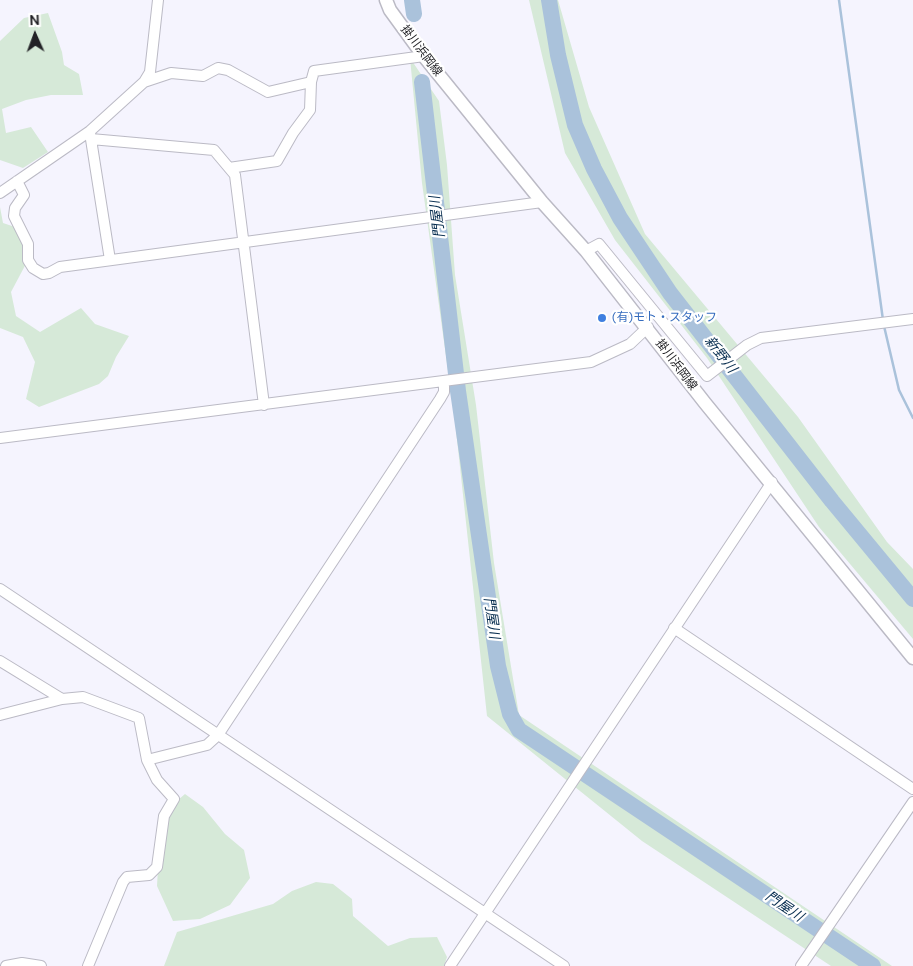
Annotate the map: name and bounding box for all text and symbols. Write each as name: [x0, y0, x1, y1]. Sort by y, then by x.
north arrow: [10, 10, 60, 60]
text: N: [29, 11, 40, 29]
street label: 掛川浜岡線: [397, 23, 445, 79]
water label: 門屋川: [427, 195, 449, 239]
place label: (有)モト・スタッフ: [612, 311, 717, 325]
marker: (有)モト・スタッフ: [596, 312, 608, 324]
water label: 新野川: [700, 333, 740, 377]
street label: 掛川浜岡線: [652, 337, 700, 393]
water label: 門屋川: [480, 596, 502, 640]
water label: 門屋川: [762, 888, 806, 926]

